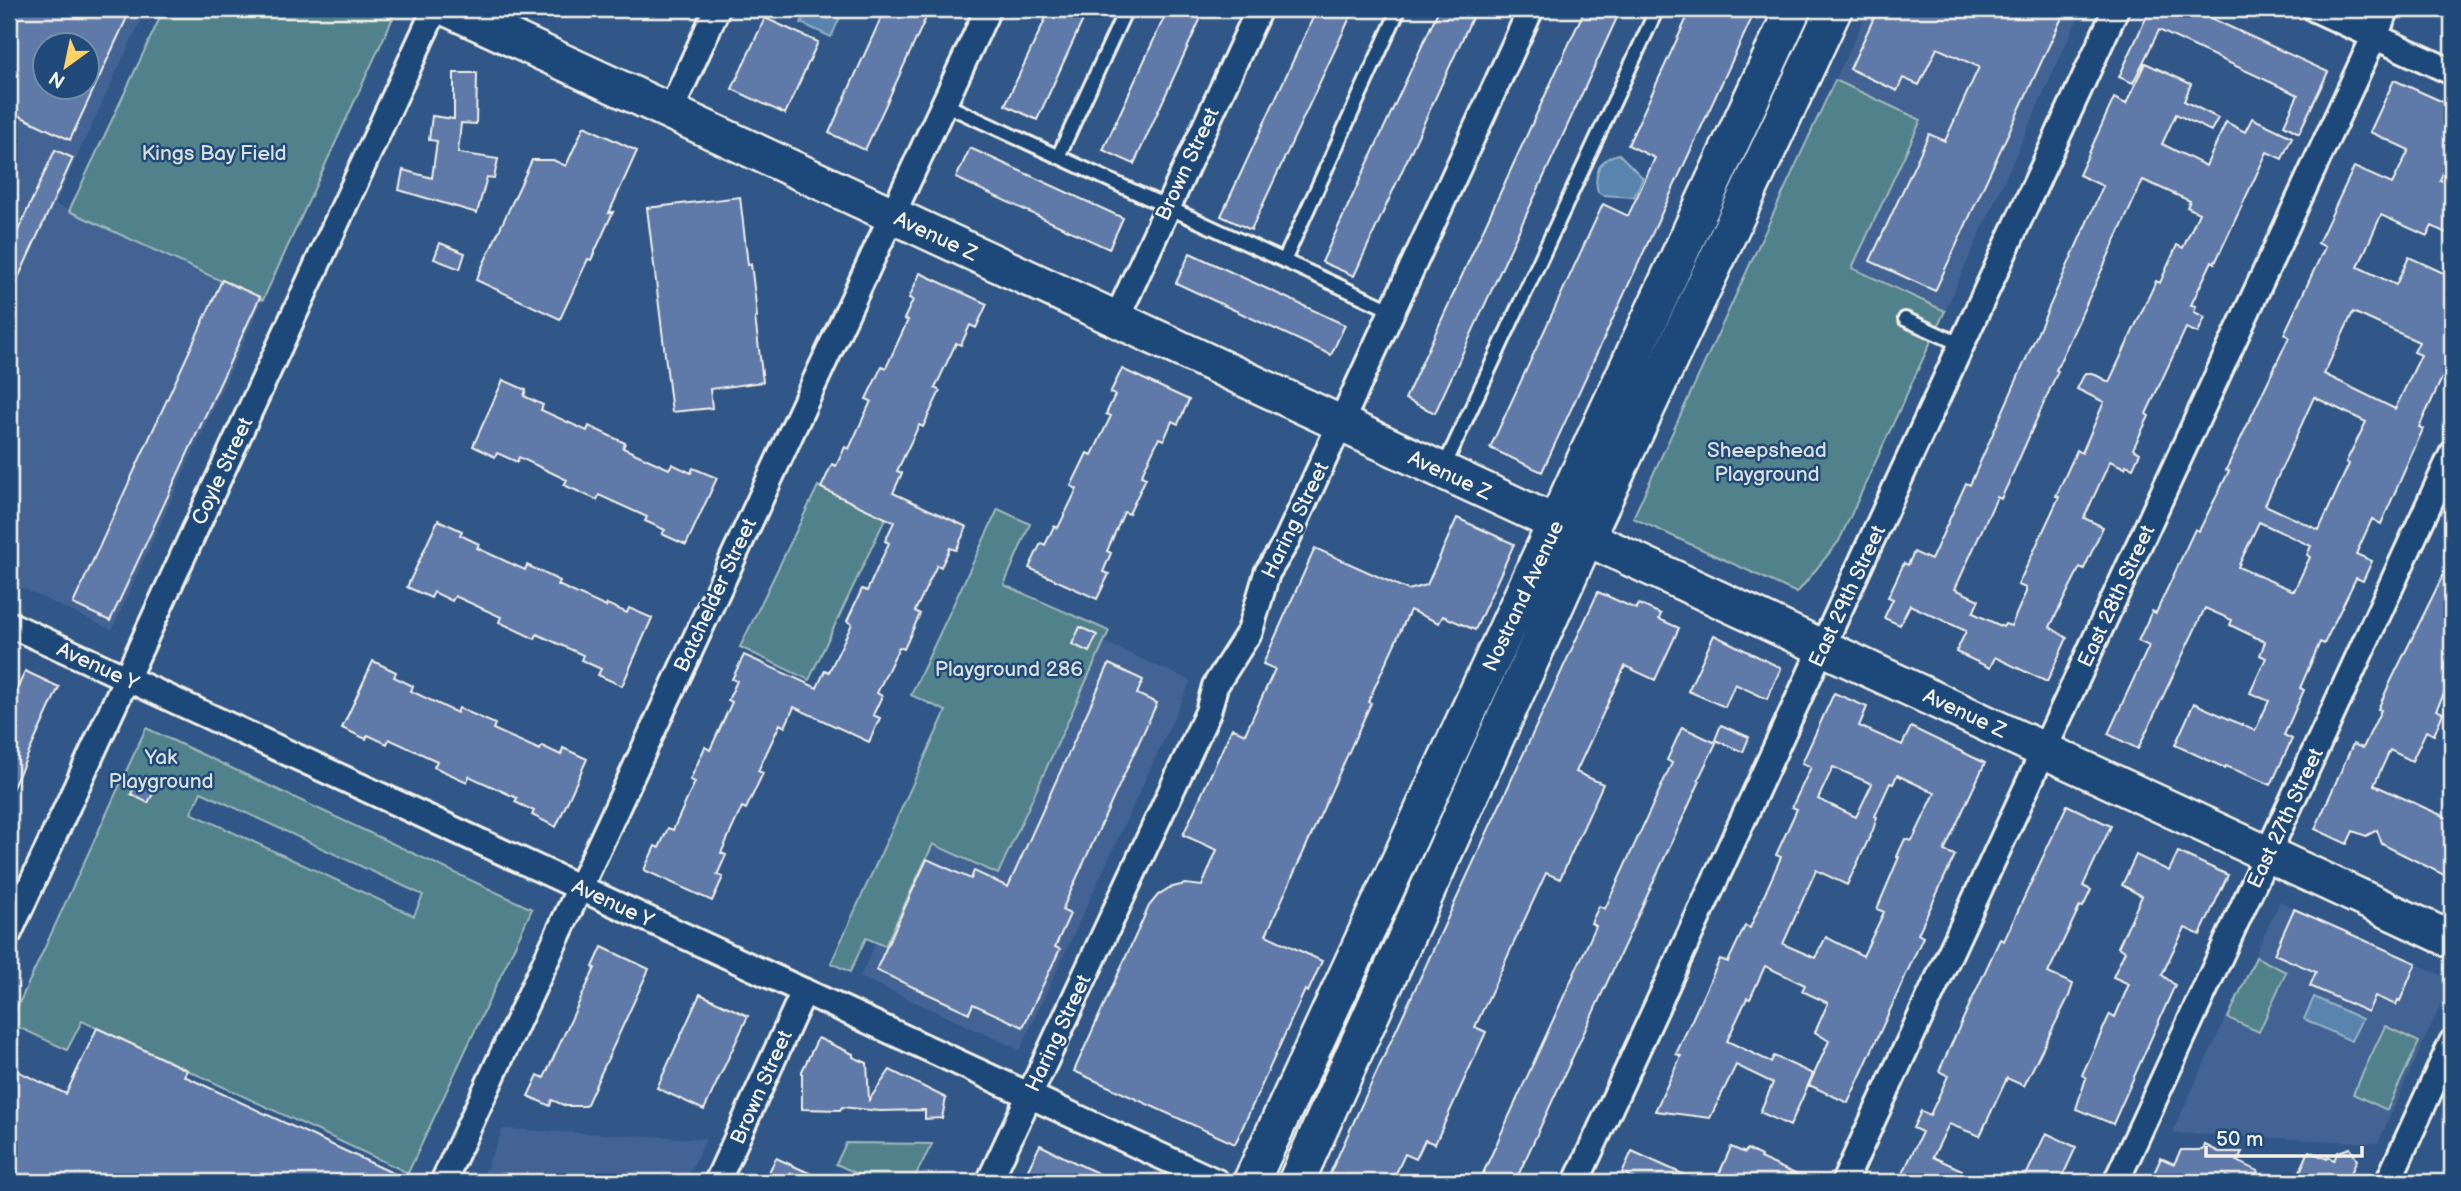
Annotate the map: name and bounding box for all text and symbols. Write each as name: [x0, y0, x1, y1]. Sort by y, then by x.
north arrow: [32, 32, 102, 102]
text: N: [45, 65, 70, 93]
street label: Brown Street: [1150, 103, 1225, 225]
park label: Kings Bay Field: [141, 141, 287, 166]
street label: Avenue Z: [890, 206, 982, 267]
street label: Coyle Street: [187, 413, 259, 529]
park label: Sheepshead Playground: [1707, 438, 1827, 487]
street label: Avenue Z: [1404, 445, 1496, 506]
street label: Haring Street: [1256, 457, 1335, 583]
street label: Batchelder Street: [669, 514, 762, 676]
street label: Nostrand Avenue: [1478, 517, 1569, 676]
street label: East 29th Street: [1804, 521, 1892, 671]
street label: East 28th Street: [2073, 521, 2161, 671]
street label: Avenue Y: [53, 637, 143, 696]
park label: Playground 286: [935, 657, 1083, 682]
street label: Avenue Z: [1919, 683, 2011, 744]
street label: East 27th Street: [2242, 744, 2329, 892]
park label: Yak Playground: [108, 745, 214, 794]
street label: Avenue Y: [568, 874, 658, 933]
street label: Haring Street: [1020, 970, 1097, 1096]
street label: Brown Street: [725, 1026, 798, 1148]
scale bar: [2206, 1114, 2361, 1158]
text: 50 m: [2216, 1127, 2263, 1152]

